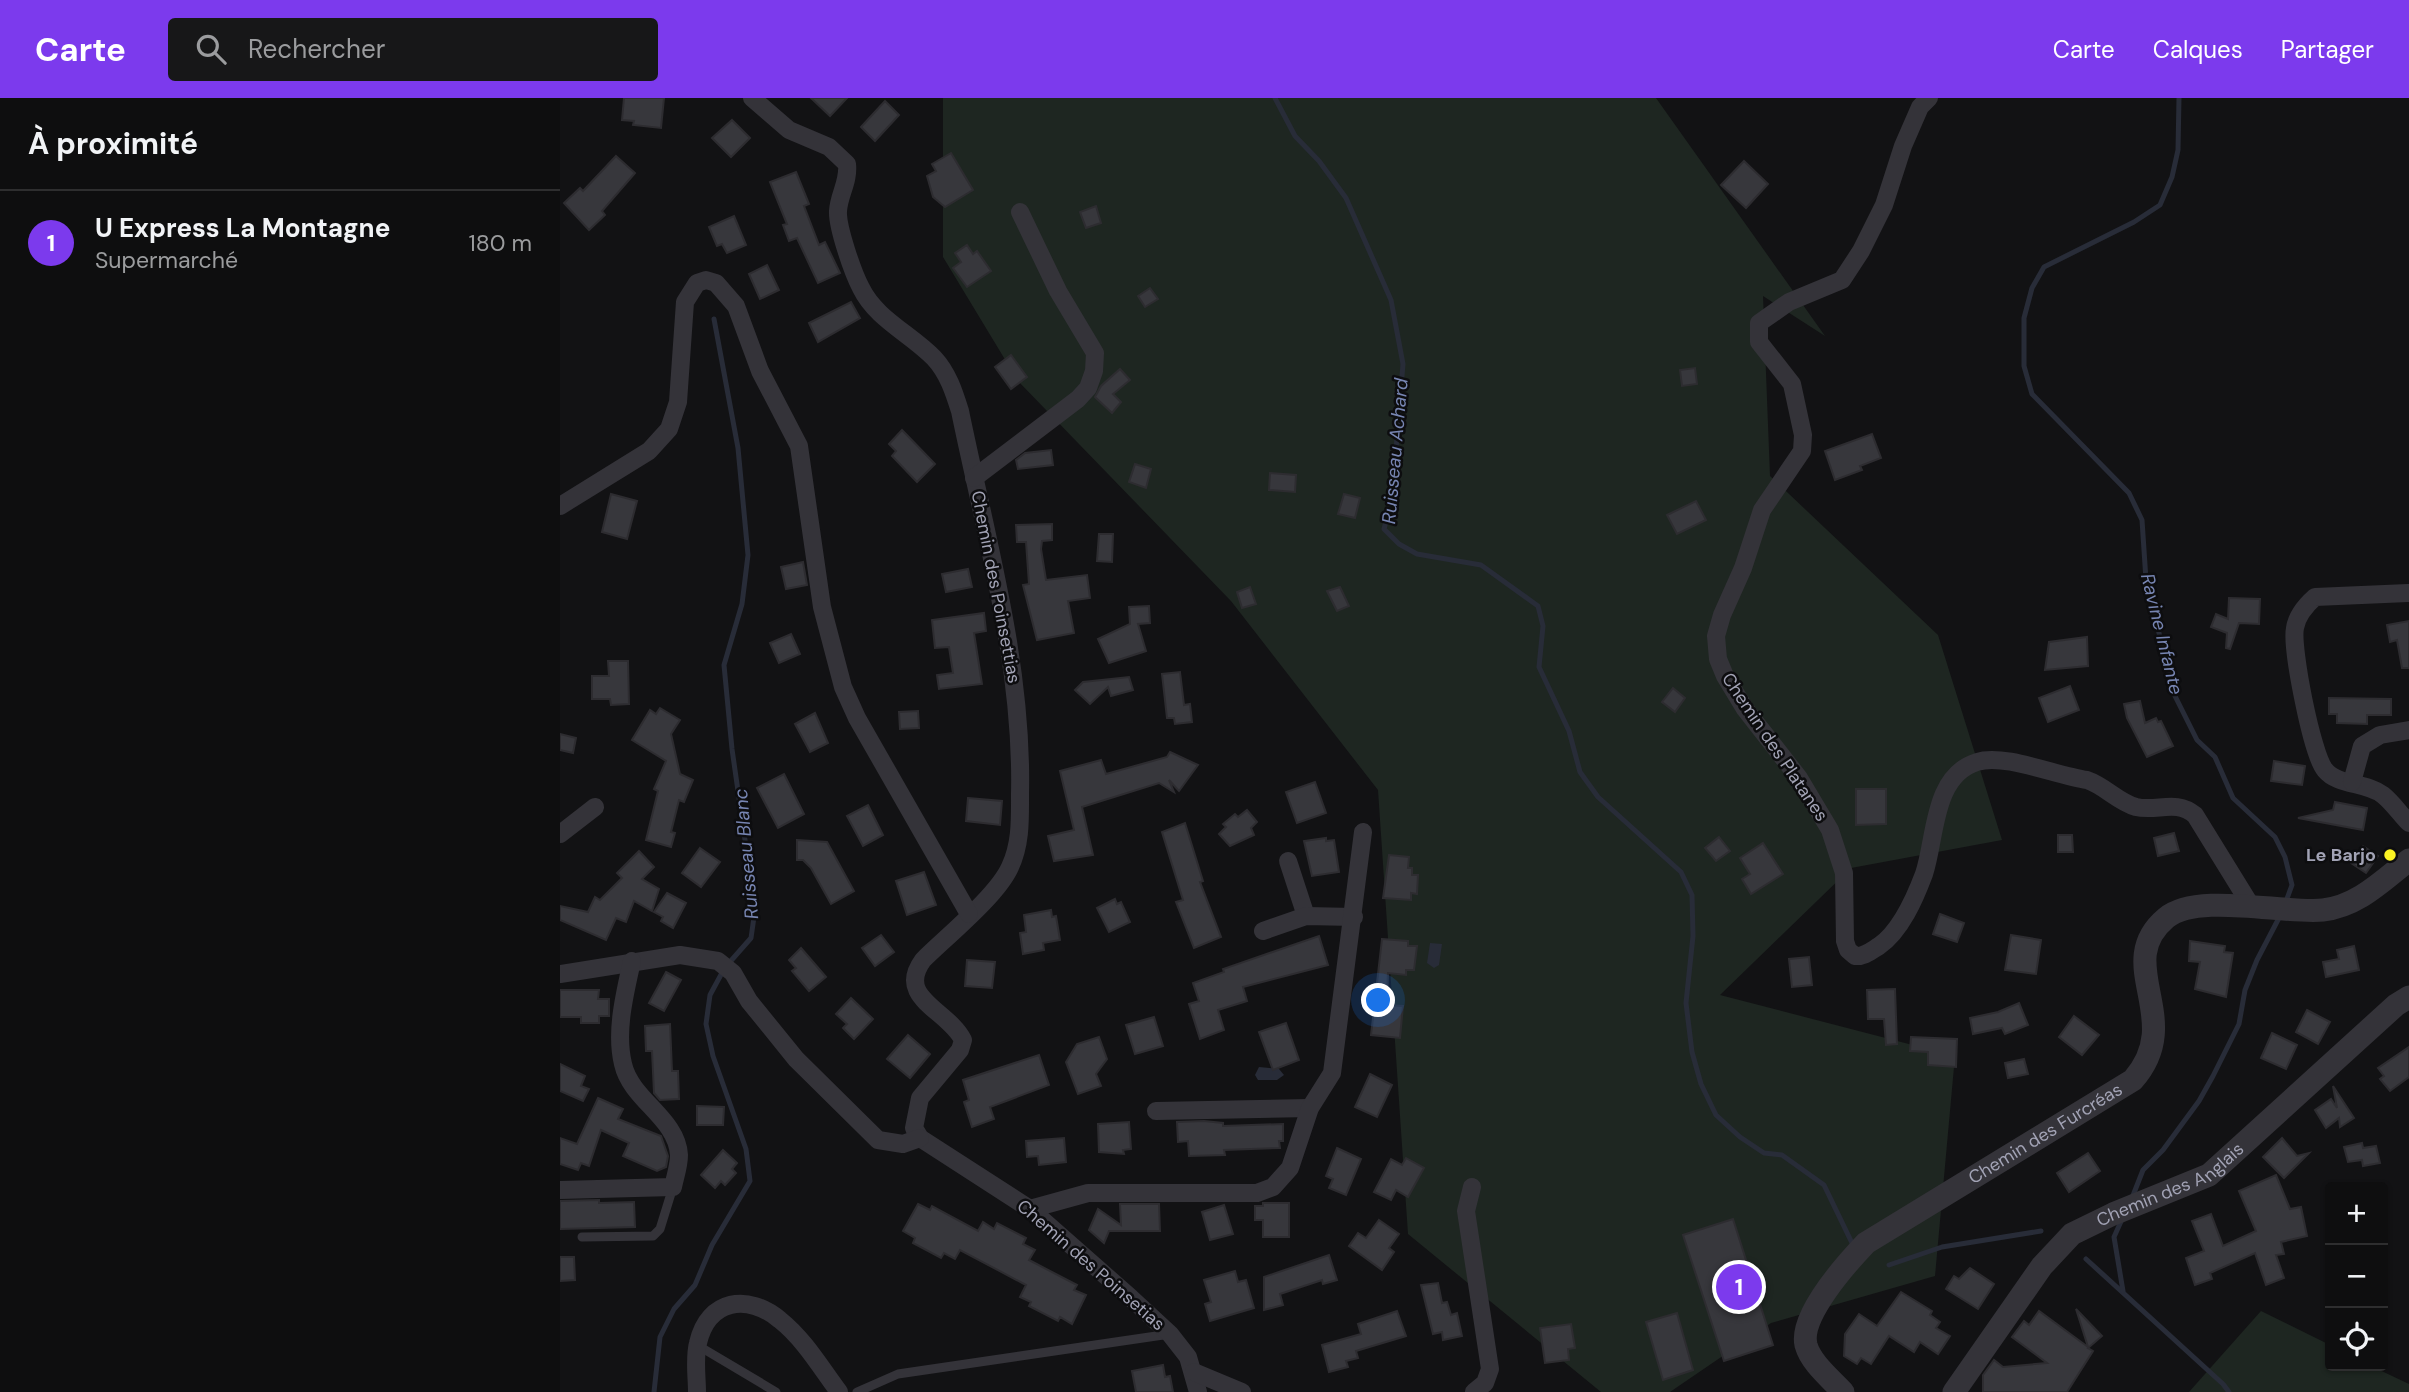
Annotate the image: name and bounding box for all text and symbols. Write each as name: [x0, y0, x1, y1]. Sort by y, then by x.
search box: [168, 18, 658, 81]
text: Carte: [35, 28, 126, 71]
icon: search: [192, 30, 230, 68]
text: Rechercher: [248, 32, 385, 66]
text: Carte: [2053, 34, 2115, 65]
text: Calques: [2153, 34, 2243, 65]
text: Partager: [2281, 34, 2374, 65]
text: À proximité: [28, 124, 198, 163]
text: U Express La Montagne: [95, 211, 390, 245]
text: 1: [47, 228, 55, 258]
text: 180 m: [468, 228, 532, 258]
text: Supermarché: [95, 245, 238, 275]
water label: Ruisseau Achard: [1376, 376, 1414, 525]
street label: Chemin des Poinsettias: [966, 489, 1026, 685]
water label: Ravine Infante: [2135, 571, 2189, 697]
street label: Chemin des Platanes: [1716, 668, 1834, 826]
water label: Ruisseau Blanc: [728, 787, 764, 920]
place label: Le Barjo: [2306, 843, 2376, 867]
marker: Le Barjo: [2382, 847, 2398, 863]
your location: [1361, 983, 1395, 1017]
street label: Chemin des Furcréas: [1964, 1077, 2127, 1190]
street label: Chemin des Anglais: [2092, 1137, 2249, 1232]
map controls: [2325, 1182, 2388, 1371]
button: +: [2325, 1182, 2388, 1245]
street label: Chemin des Poinsetias: [1012, 1194, 1170, 1336]
button: −: [2325, 1245, 2388, 1308]
pin: 1: [1716, 1261, 1762, 1313]
button: locate: [2325, 1308, 2388, 1371]

